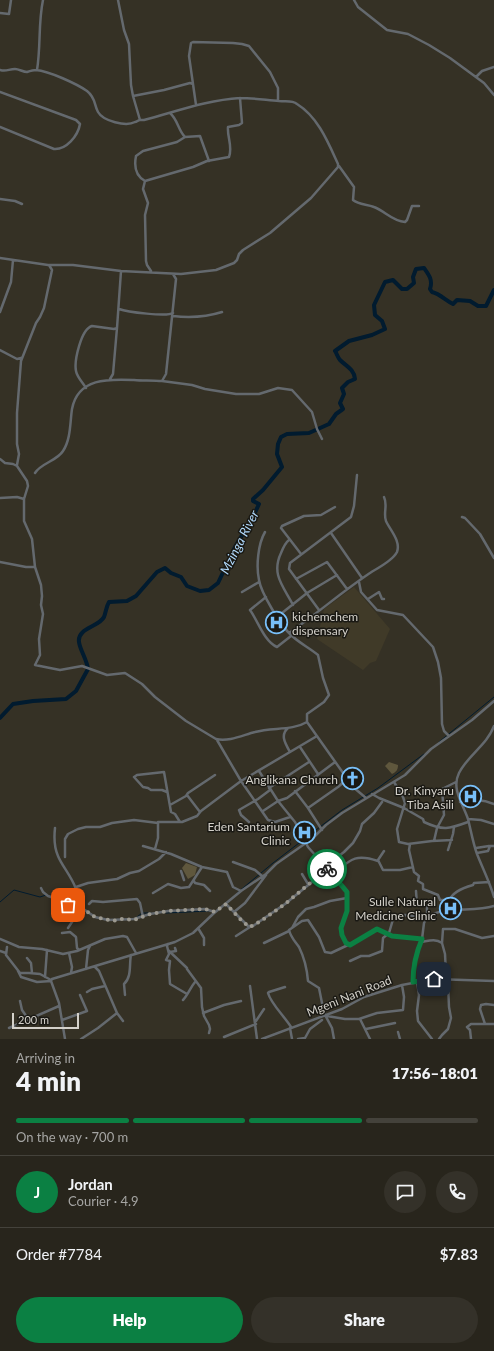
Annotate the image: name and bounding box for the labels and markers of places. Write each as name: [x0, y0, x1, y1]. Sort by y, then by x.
place label: kichemchem dispensary: [292, 609, 358, 638]
hospital icon: kichemchem dispensary: [263, 610, 289, 636]
church icon: Anglikana Church: [340, 766, 366, 792]
place label: Anglikana Church: [246, 772, 338, 787]
place label: Dr. Kinyaru Tiba Asili: [395, 783, 454, 812]
hospital icon: Dr. Kinyaru Tiba Asili: [457, 784, 483, 810]
place label: Eden Santarium Clinic: [207, 819, 290, 848]
hospital icon: Eden Santarium Clinic: [292, 820, 318, 846]
pin: [51, 888, 85, 922]
place label: Sulle Natural Medicine Clinic: [355, 894, 436, 923]
hospital icon: Sulle Natural Medicine Clinic: [438, 895, 464, 921]
pin: [417, 962, 451, 996]

